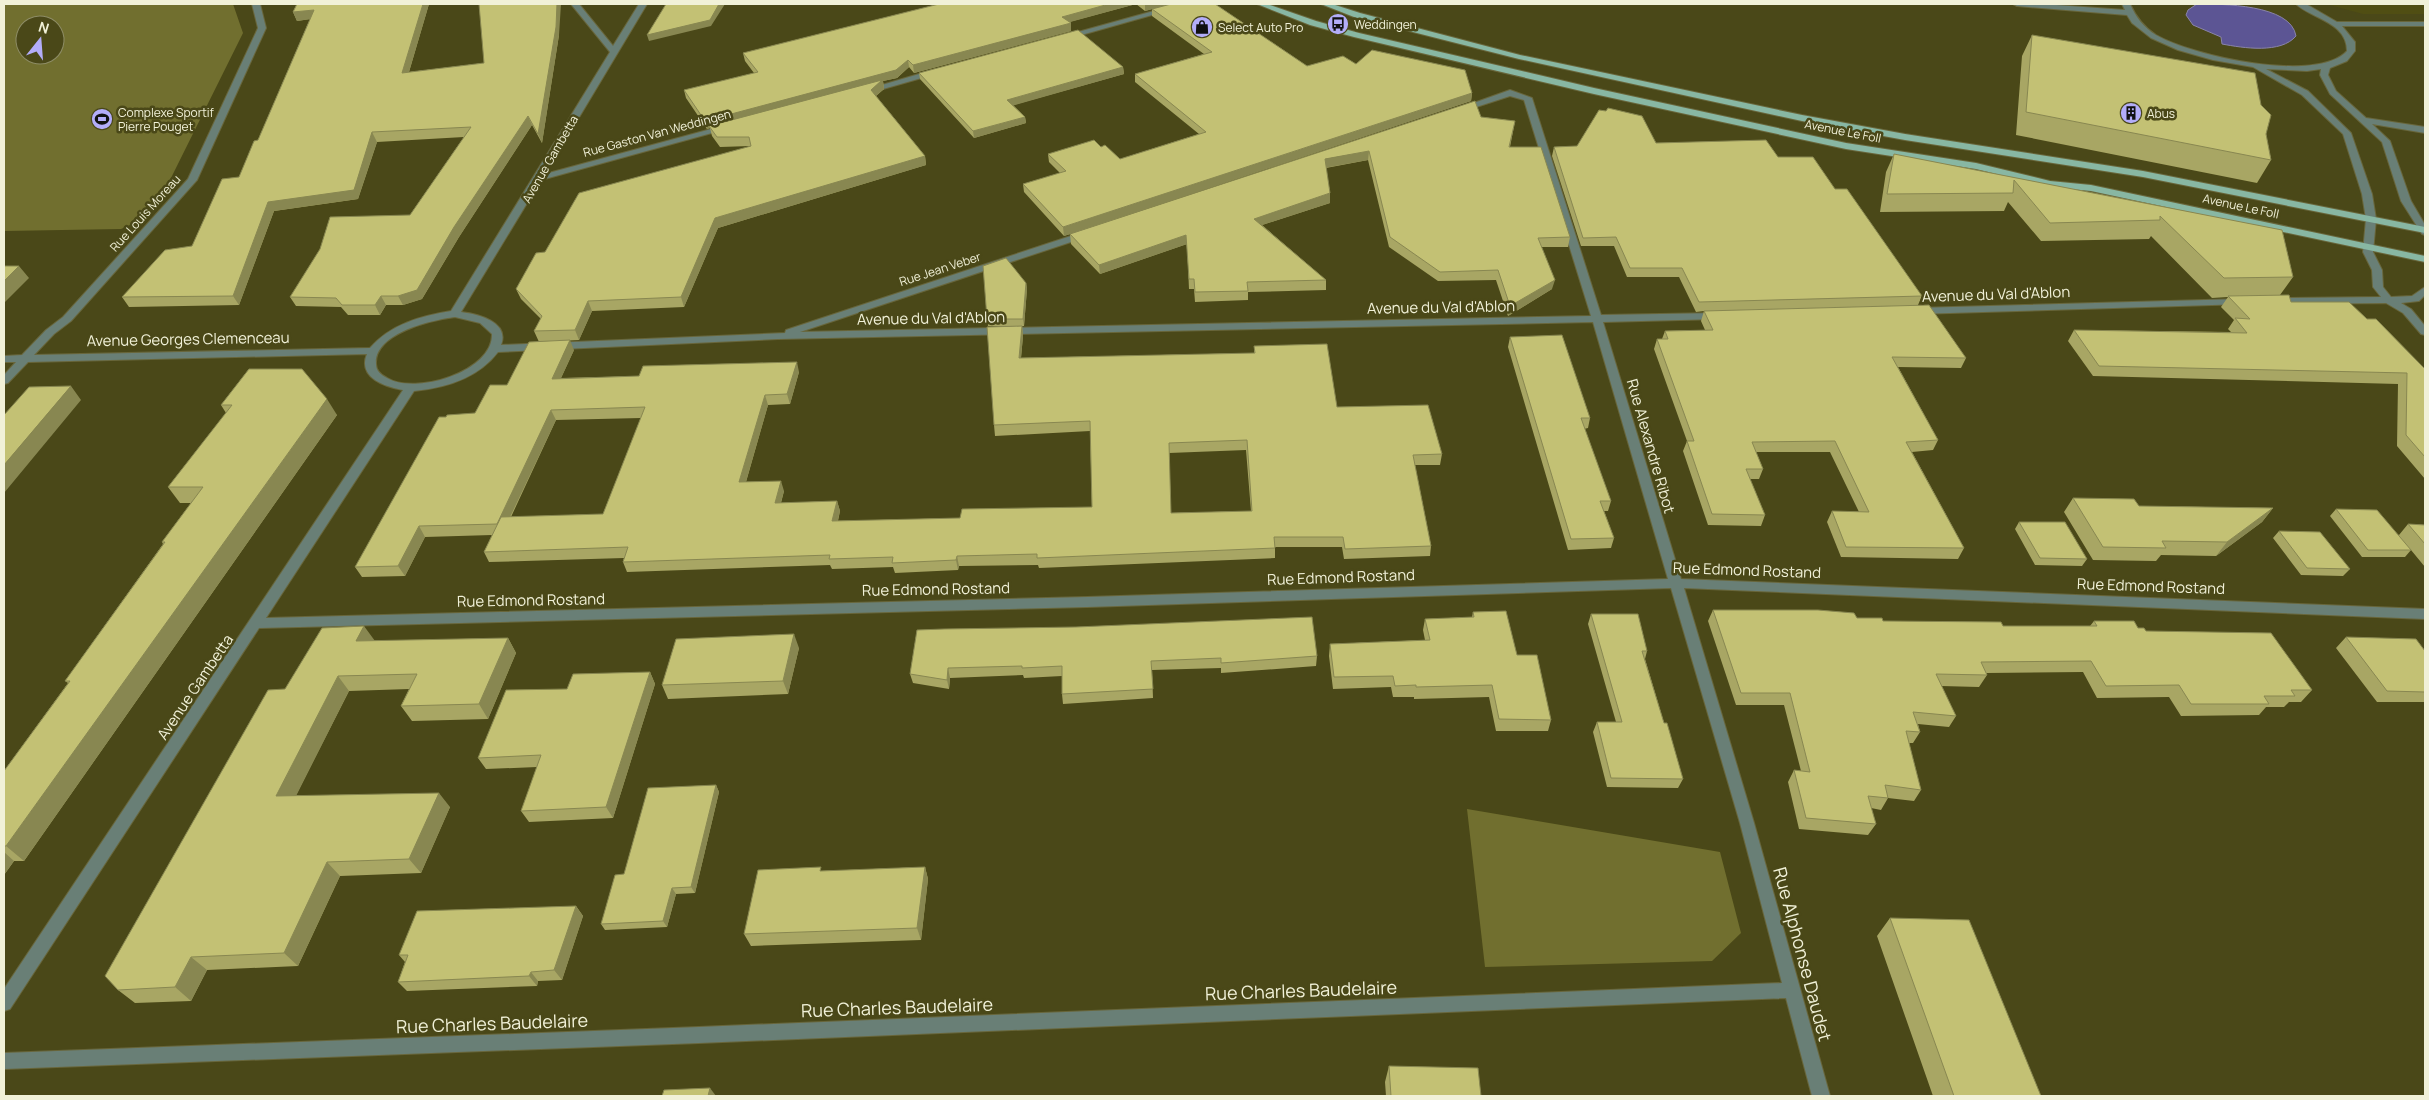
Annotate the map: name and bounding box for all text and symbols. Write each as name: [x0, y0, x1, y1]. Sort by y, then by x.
bus stop icon: Weddingen: [1326, 12, 1350, 36]
north arrow: [15, 15, 65, 65]
shop icon: Select Auto Pro: [1190, 15, 1214, 39]
place label: Weddingen: [1354, 16, 1417, 33]
text: N: [36, 17, 52, 38]
place label: Select Auto Pro: [1218, 19, 1303, 36]
building icon: Abus: [2119, 101, 2143, 125]
place label: Complexe Sportif Pierre Pouget: [118, 104, 215, 135]
street label: Rue Gaston Van Weddingen: [581, 105, 733, 161]
place label: Abus: [2147, 105, 2175, 122]
sports icon: Complexe Sportif Pierre Pouget: [90, 107, 114, 131]
street label: Avenue Gambetta: [518, 112, 582, 206]
street label: Avenue Le Foll: [1803, 115, 1883, 147]
street label: Rue Louis Moreau: [106, 171, 184, 255]
street label: Avenue Le Foll: [2201, 190, 2281, 222]
street label: Rue Jean Veber: [897, 248, 984, 290]
street label: Avenue du Val d'Ablon: [1922, 281, 2071, 307]
street label: Avenue du Val d'Ablon: [1367, 295, 1515, 319]
street label: Avenue du Val d'Ablon: [857, 306, 1005, 330]
street label: Avenue Georges Clemenceau: [86, 327, 290, 351]
street label: Rue Alexandre Ribot: [1622, 376, 1680, 516]
street label: Rue Edmond Rostand: [1673, 557, 1821, 583]
street label: Rue Edmond Rostand: [1267, 564, 1415, 590]
street label: Rue Edmond Rostand: [2077, 573, 2225, 599]
street label: Rue Edmond Rostand: [862, 577, 1010, 601]
street label: Rue Edmond Rostand: [457, 588, 605, 612]
street label: Avenue Gambetta: [152, 630, 238, 744]
street label: Rue Alphonse Daudet: [1768, 864, 1838, 1044]
street label: Rue Charles Baudelaire: [1205, 975, 1397, 1005]
street label: Rue Charles Baudelaire: [801, 992, 993, 1022]
street label: Rue Charles Baudelaire: [396, 1008, 588, 1038]

